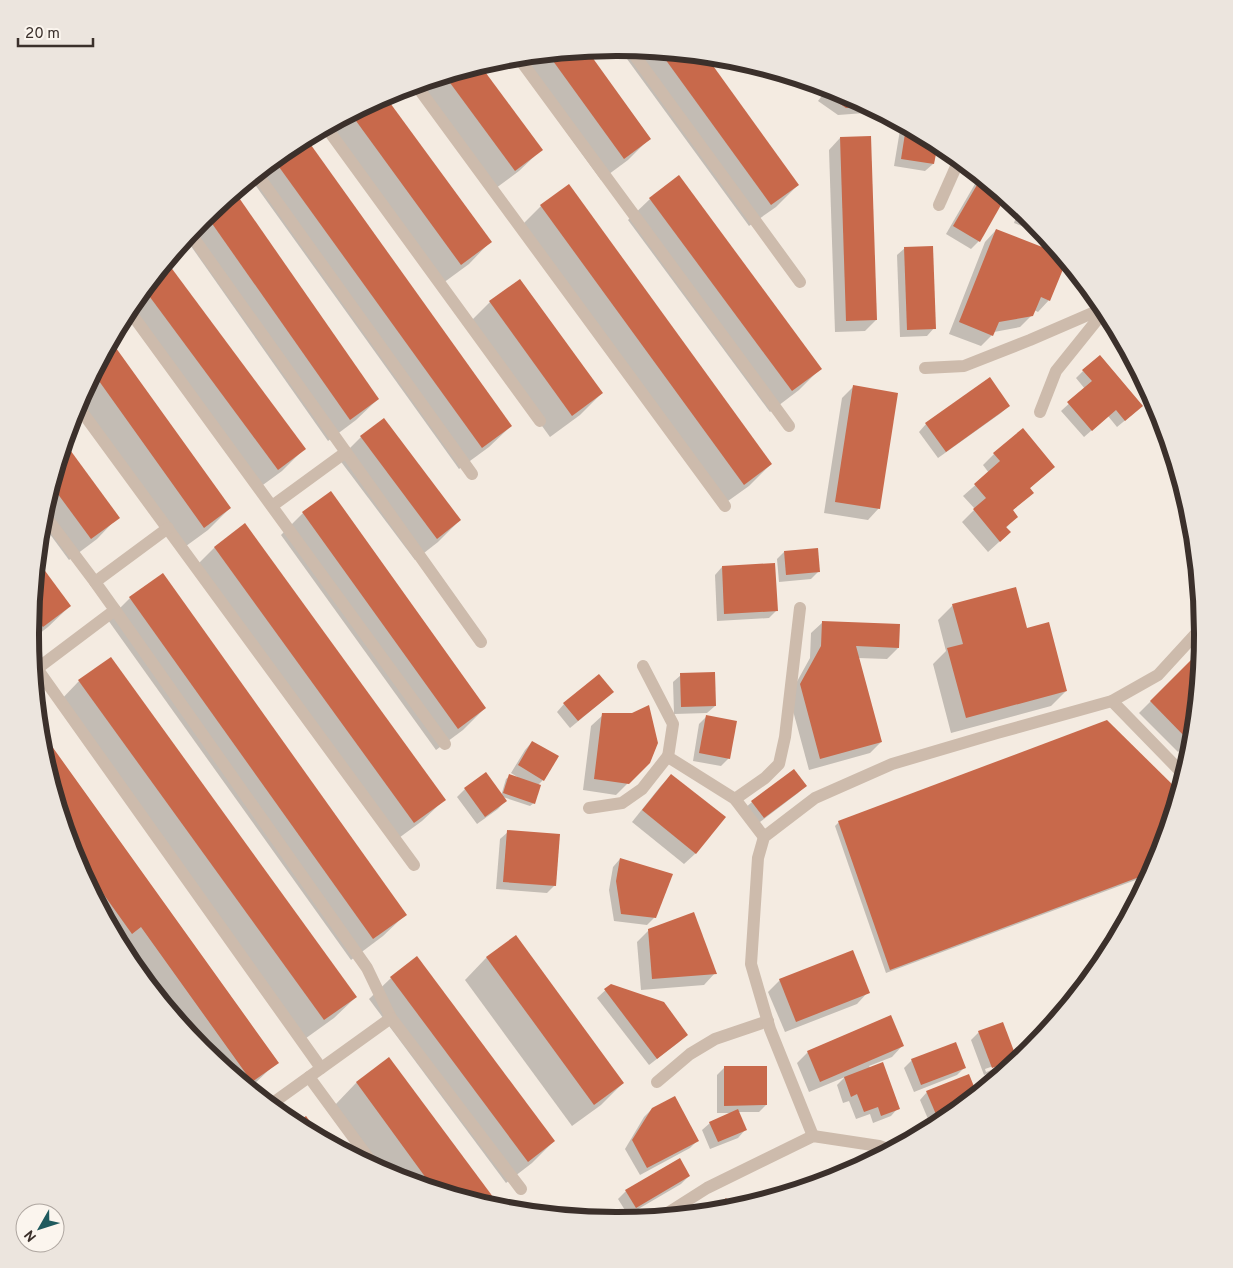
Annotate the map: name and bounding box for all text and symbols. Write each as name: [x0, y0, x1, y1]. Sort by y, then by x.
scale bar: [18, 15, 92, 47]
text: 20 m: [25, 25, 60, 44]
north arrow: [15, 1203, 65, 1253]
text: N: [21, 1226, 41, 1244]

